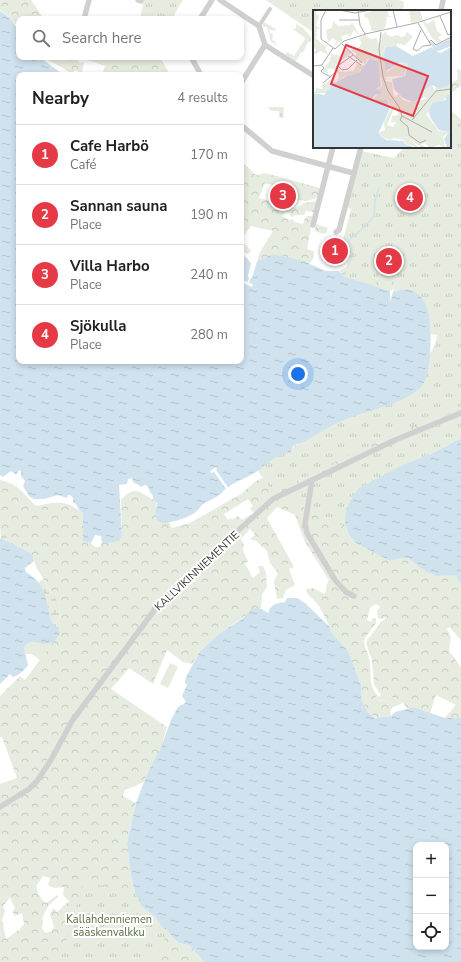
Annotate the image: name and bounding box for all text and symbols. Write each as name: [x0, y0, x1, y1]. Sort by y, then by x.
inset map: [313, 10, 451, 148]
search box: [16, 16, 244, 60]
icon: search: [30, 27, 52, 49]
text: Search here: [62, 28, 142, 48]
text: Nearby: [32, 87, 89, 110]
text: 4 results: [177, 89, 228, 107]
text: Cafe Harbö: [70, 136, 149, 156]
text: 1: [41, 146, 49, 164]
text: 170 m: [190, 146, 228, 164]
text: Café: [70, 156, 97, 174]
pin: 3: [270, 181, 296, 211]
pin: 4: [397, 183, 423, 213]
text: Sannan sauna: [70, 196, 167, 216]
text: 2: [41, 206, 49, 224]
text: 190 m: [190, 206, 228, 224]
text: Place: [70, 216, 102, 234]
pin: 1: [322, 236, 348, 266]
pin: 2: [376, 246, 402, 276]
text: Villa Harbo: [70, 256, 150, 276]
text: 3: [41, 266, 49, 284]
text: 240 m: [190, 266, 228, 284]
text: Place: [70, 276, 102, 294]
text: Sjökulla: [70, 316, 127, 336]
text: 4: [41, 326, 49, 344]
text: 280 m: [190, 326, 228, 344]
text: Place: [70, 336, 102, 354]
your location: [288, 364, 308, 384]
street label: KALLVIKINNIEMENTIE: [151, 528, 243, 614]
map controls: [413, 842, 449, 950]
button: +: [413, 842, 449, 878]
button: −: [413, 878, 449, 914]
park label: Kallahdenniemen sääskenvalkku: [66, 912, 152, 940]
button: locate: [413, 914, 449, 950]

